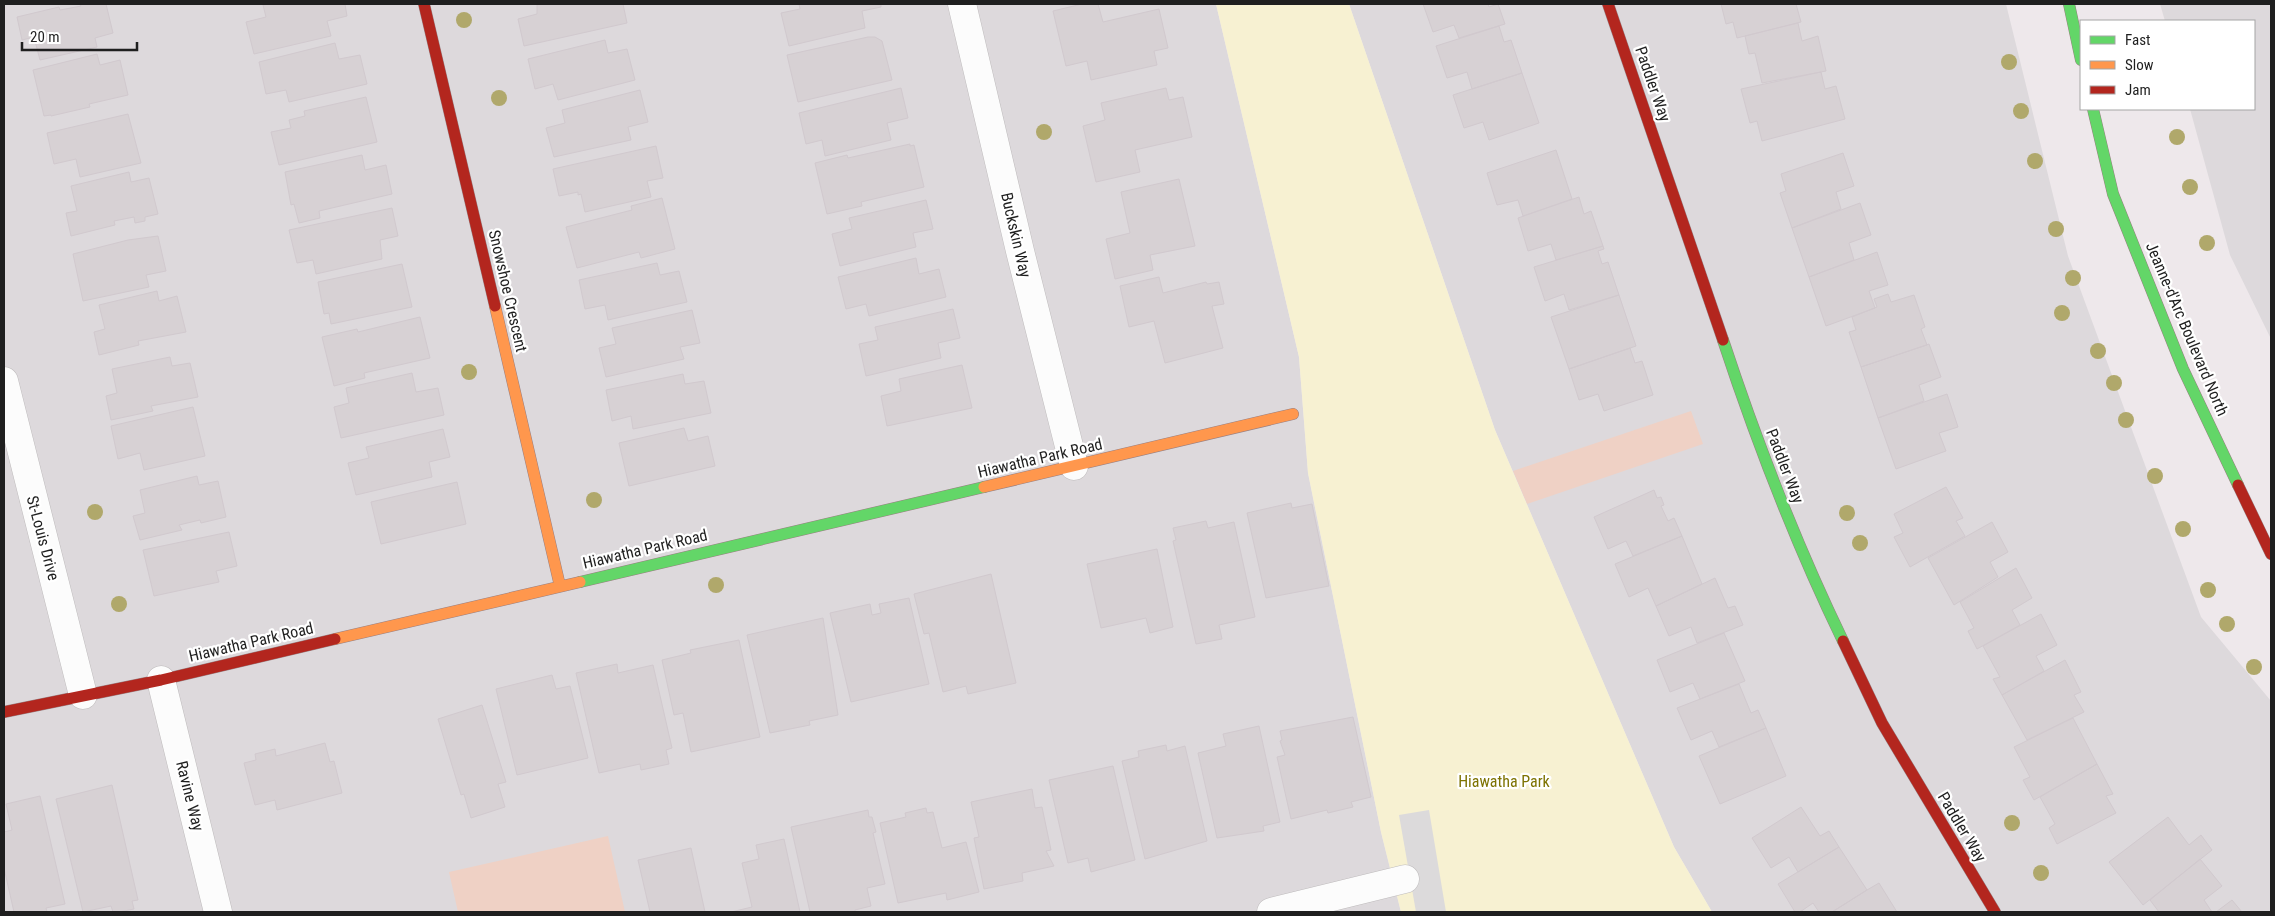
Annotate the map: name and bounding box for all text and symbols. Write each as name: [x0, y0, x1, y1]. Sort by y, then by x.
scale bar: [22, 20, 138, 52]
legend: [2080, 20, 2255, 110]
text: 20 m: [30, 28, 60, 46]
text: Fast: [2125, 31, 2150, 49]
street label: Paddler Way: [1631, 44, 1675, 124]
text: Slow: [2125, 56, 2154, 74]
text: Jam: [2125, 81, 2151, 99]
street label: Buckskin Way: [997, 191, 1035, 280]
street label: Snowshoe Crescent: [485, 228, 531, 354]
street label: Jeanne-d'Arc Boulevard North: [2142, 239, 2232, 419]
street label: Paddler Way: [1762, 426, 1808, 506]
street label: Hiawatha Park Road: [976, 434, 1104, 482]
street label: St-Louis Drive: [23, 494, 63, 582]
street label: Hiawatha Park Road: [581, 525, 709, 573]
street label: Hiawatha Park Road: [187, 618, 315, 666]
street label: Ravine Way: [172, 759, 208, 833]
park label: Hiawatha Park: [1458, 772, 1551, 791]
street label: Paddler Way: [1934, 789, 1990, 866]

